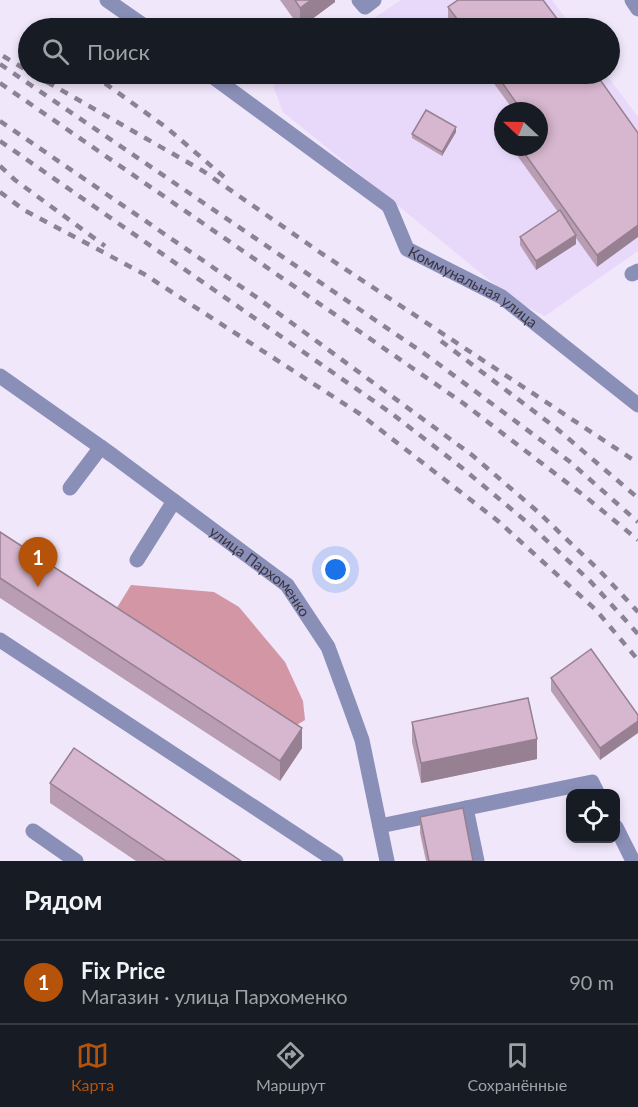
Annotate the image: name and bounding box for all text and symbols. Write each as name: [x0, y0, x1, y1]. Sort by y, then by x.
search box: [18, 18, 620, 84]
icon: search: [39, 35, 72, 68]
text: Поиск: [87, 38, 150, 65]
north arrow: [494, 102, 548, 156]
street label: Коммунальная улица: [405, 242, 541, 331]
street label: улица Пархоменко: [206, 522, 314, 620]
pin: 1: [18, 538, 57, 587]
your location: [321, 555, 350, 584]
map controls: [566, 789, 620, 843]
button: locate: [566, 789, 620, 843]
text: Рядом: [24, 884, 102, 916]
text: Fix Price: [81, 957, 165, 984]
text: 1: [38, 970, 49, 994]
text: 90 m: [569, 970, 614, 994]
text: Магазин · улица Пархоменко: [81, 984, 347, 1008]
tab: Карта: [71, 1039, 114, 1094]
tab: Маршрут: [256, 1039, 326, 1094]
tab: Сохранённые: [468, 1039, 567, 1094]

